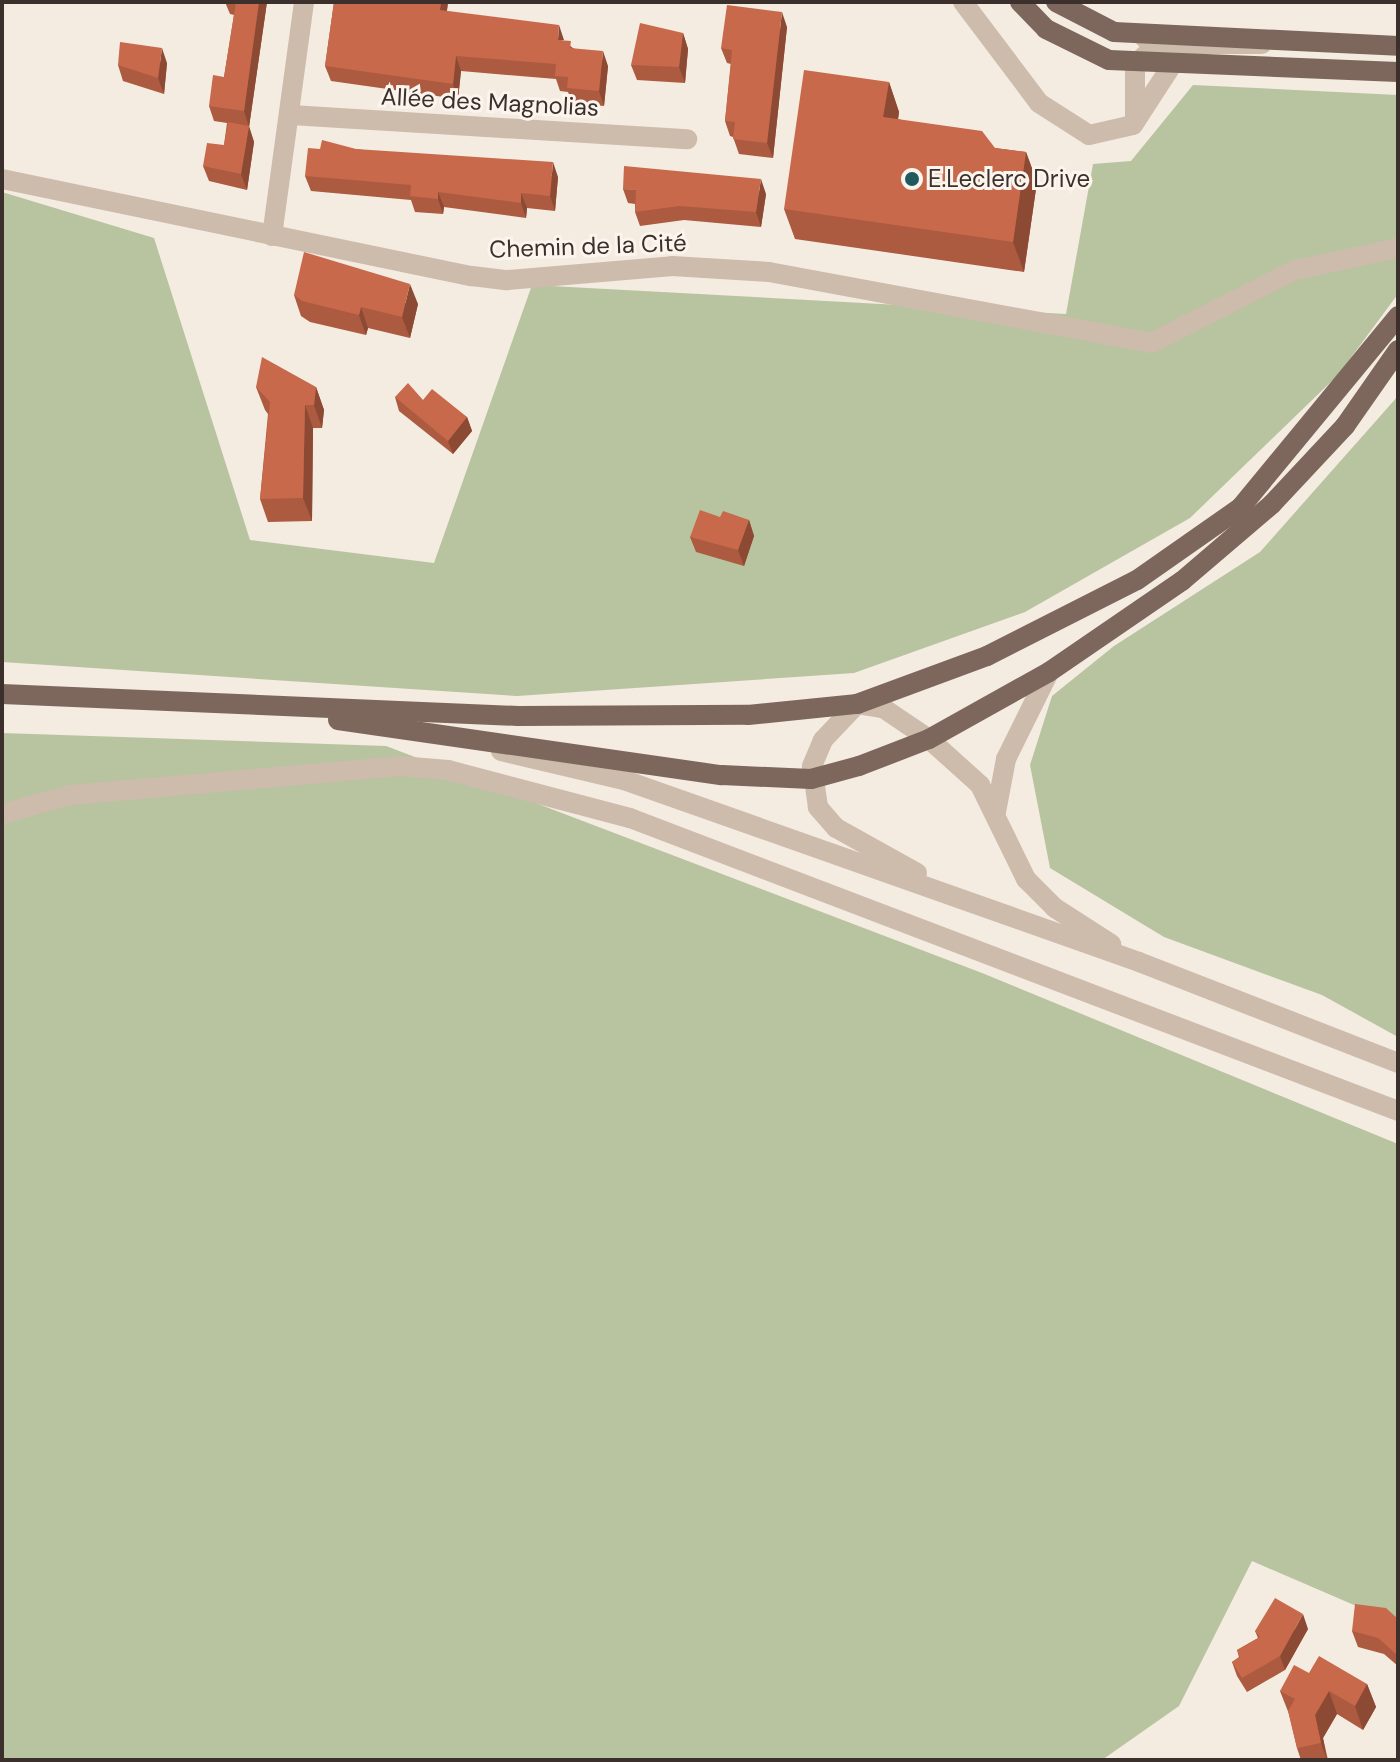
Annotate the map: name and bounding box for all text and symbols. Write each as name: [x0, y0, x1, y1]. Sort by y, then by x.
street label: Allée des Magnolias: [380, 82, 600, 122]
place label: E.Leclerc Drive: [928, 165, 1090, 193]
marker: E.Leclerc Drive: [903, 170, 921, 188]
street label: Chemin de la Cité: [489, 228, 687, 264]

